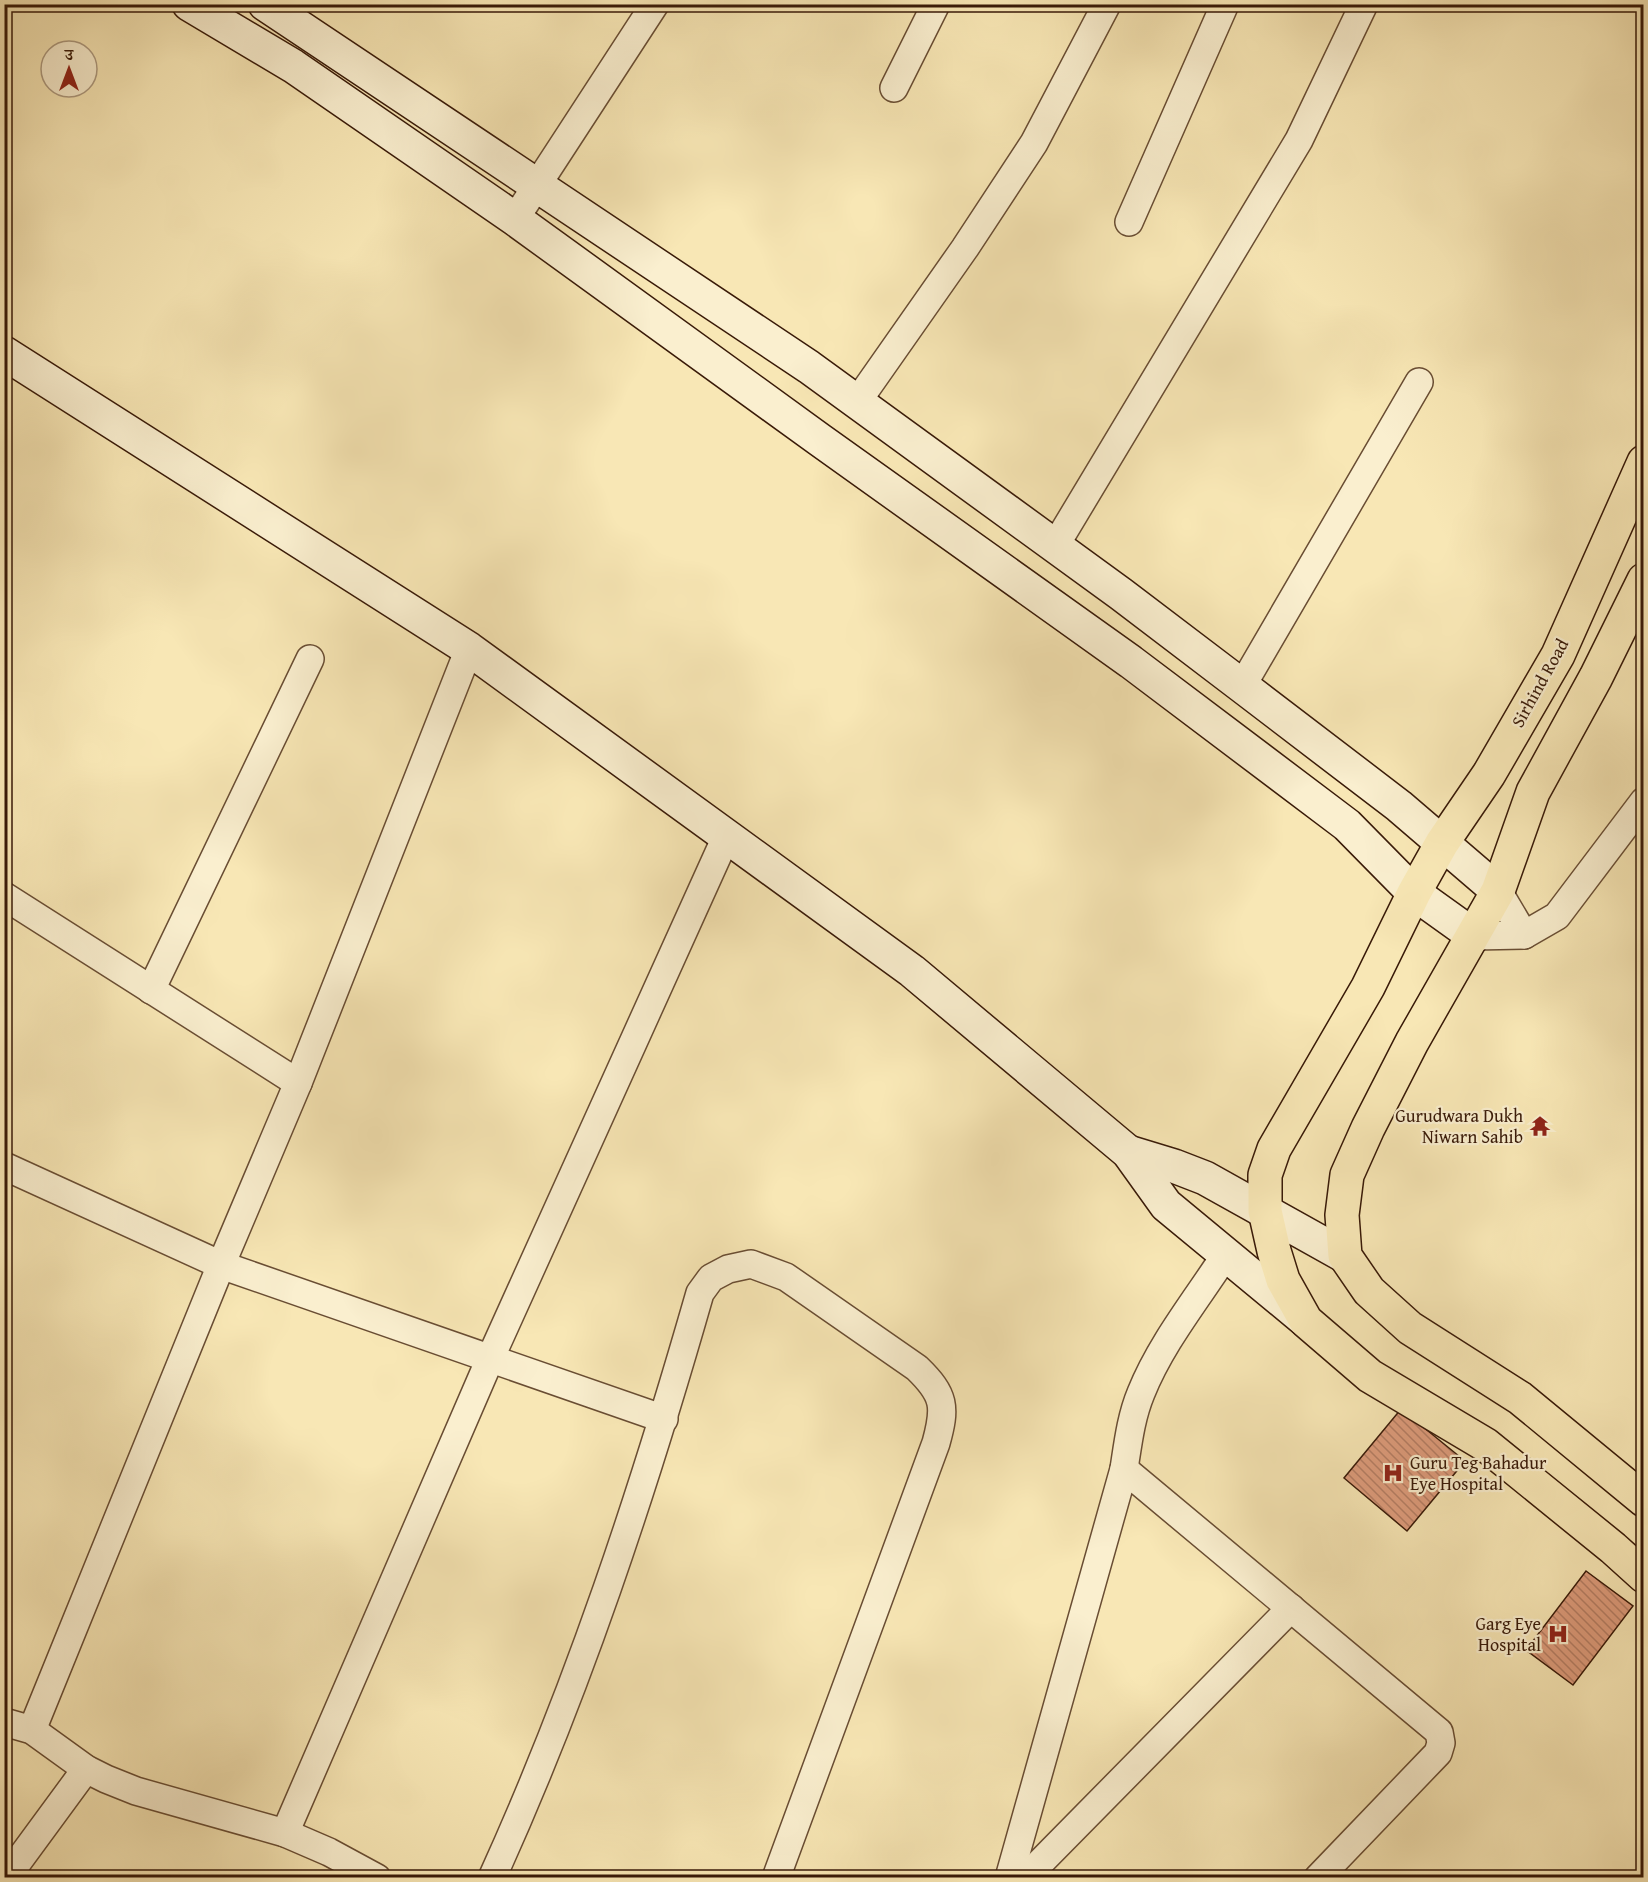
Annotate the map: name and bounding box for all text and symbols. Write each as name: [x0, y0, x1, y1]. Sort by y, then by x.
north arrow: [39, 39, 99, 99]
text: उ: [64, 42, 75, 66]
street label: Sirhind Road: [1504, 633, 1575, 732]
place label: Gurudwara Dukh Niwarn Sahib: [1395, 1102, 1523, 1150]
temple icon: Gurudwara Dukh Niwarn Sahib: [1528, 1114, 1552, 1138]
place label: Guru Teg Bahadur Eye Hospital: [1410, 1449, 1547, 1497]
hospital icon: Guru Teg Bahadur Eye Hospital: [1381, 1461, 1405, 1485]
place label: Garg Eye Hospital: [1475, 1610, 1541, 1658]
hospital icon: Garg Eye Hospital: [1546, 1622, 1570, 1646]

